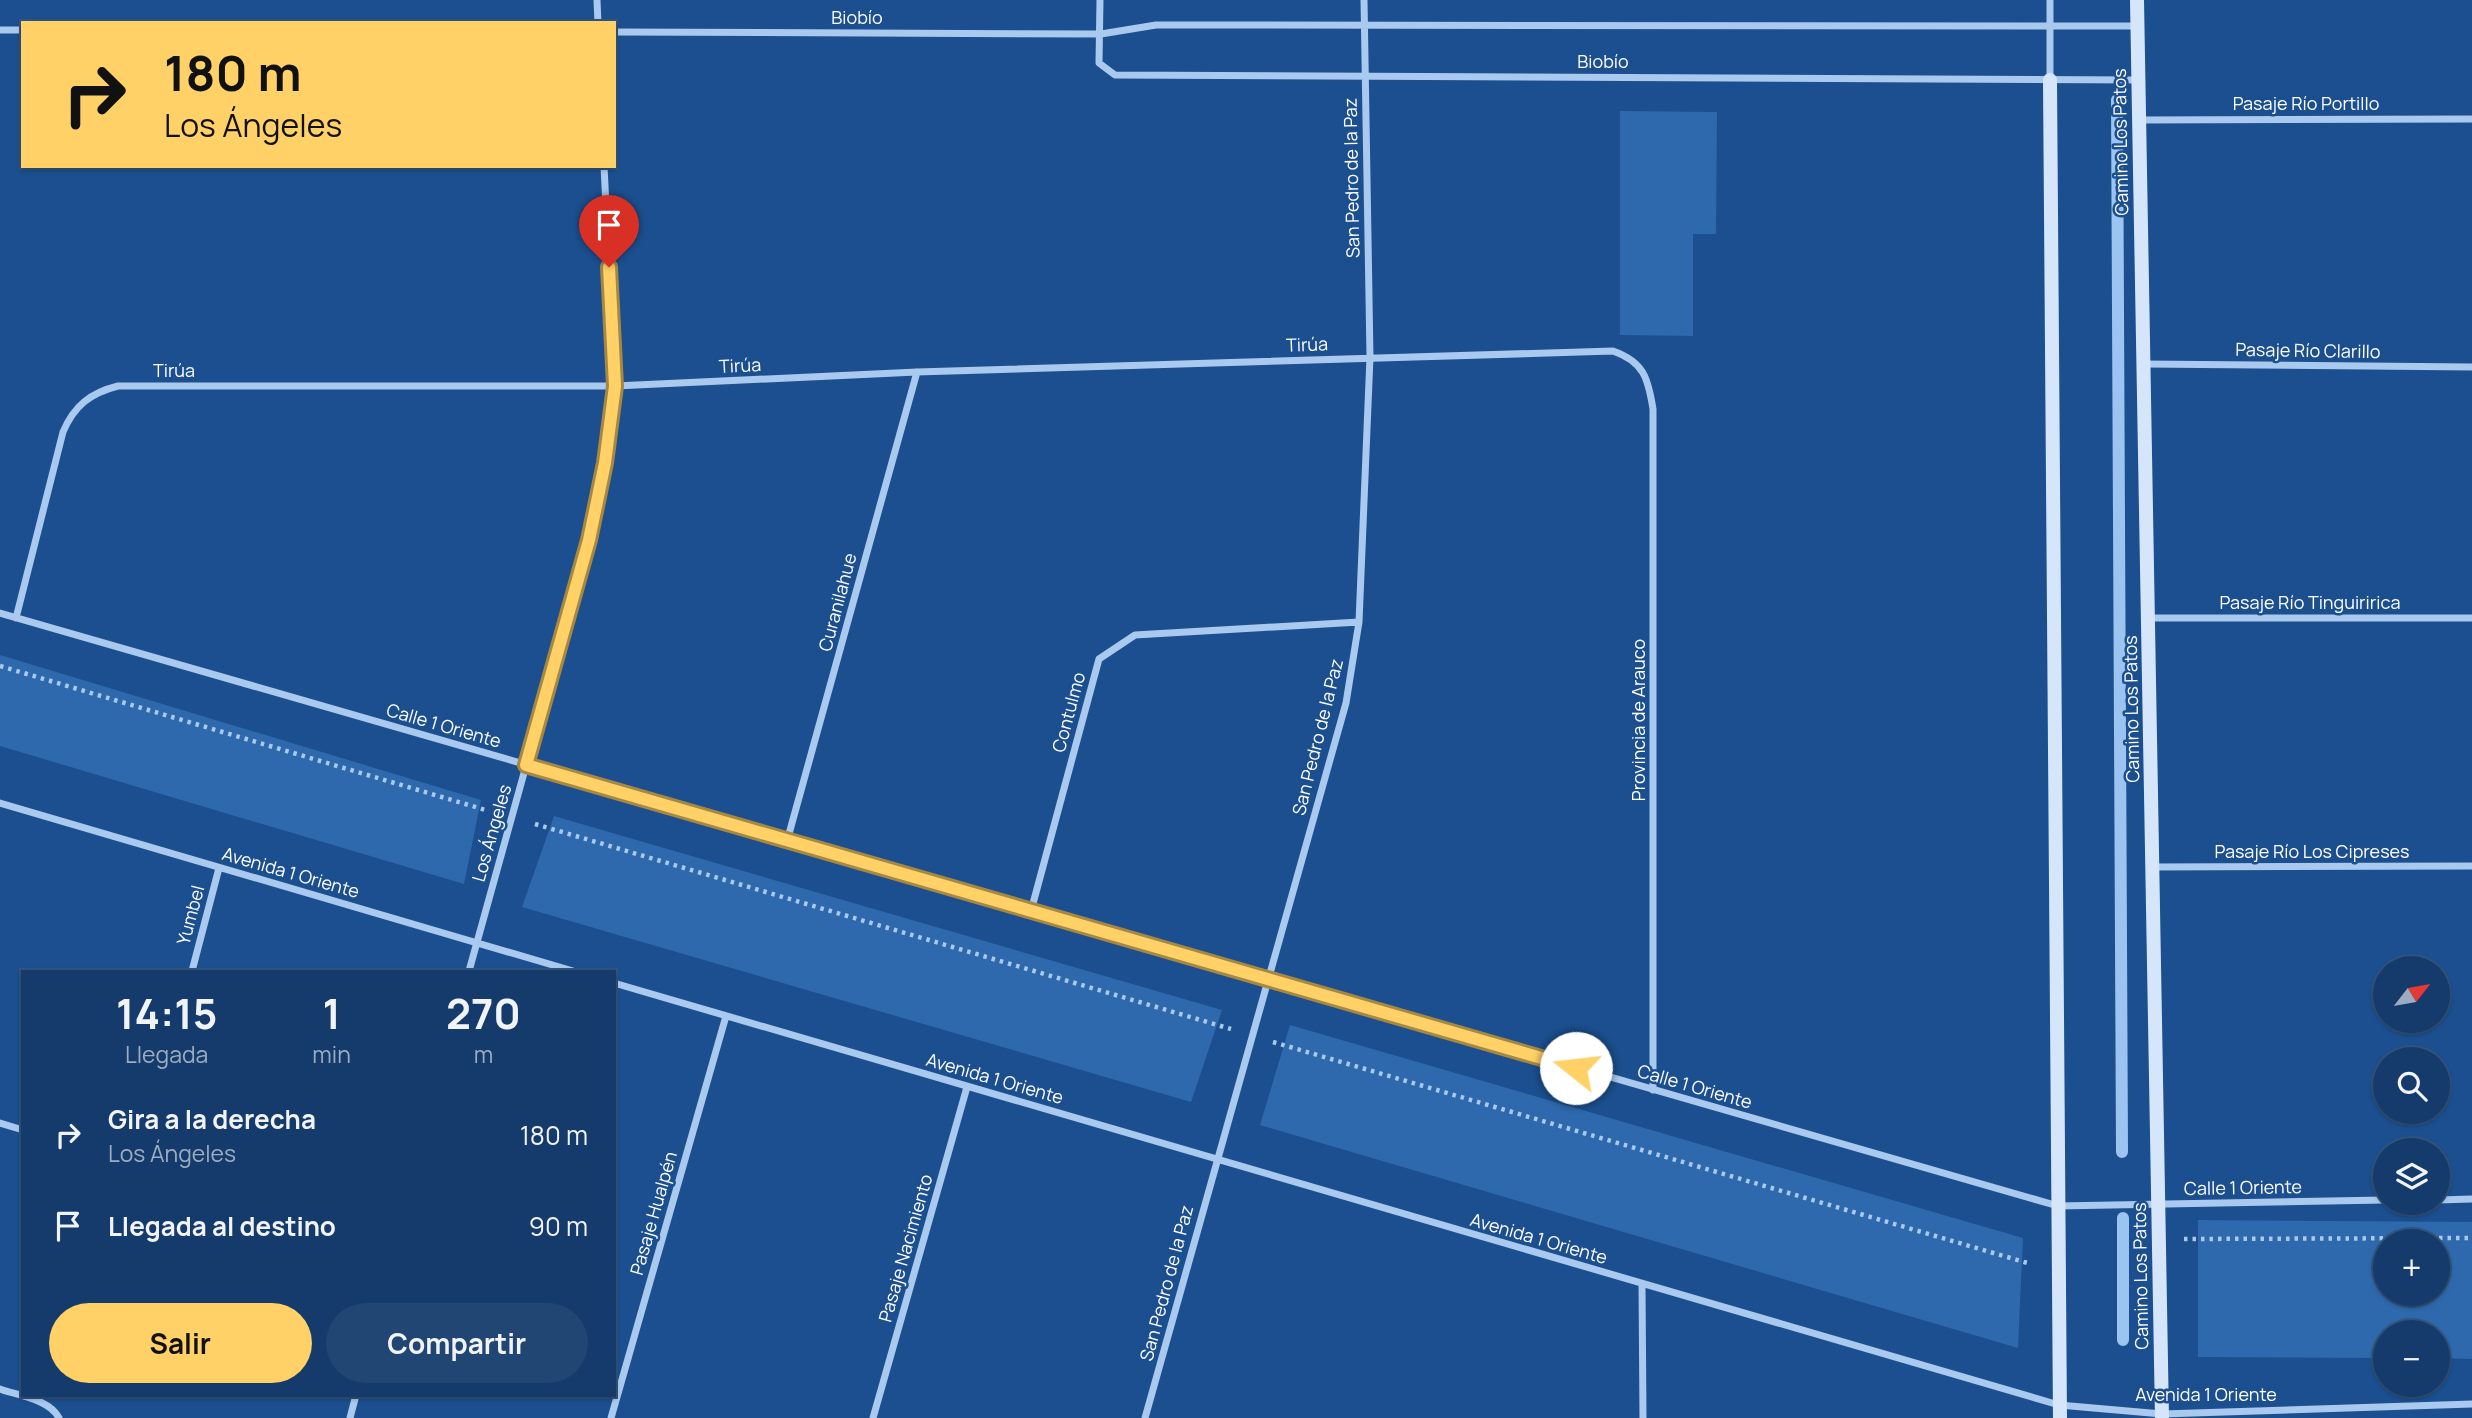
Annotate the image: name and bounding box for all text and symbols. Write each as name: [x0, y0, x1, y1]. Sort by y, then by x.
street label: Biobío: [831, 5, 883, 29]
text: 180 m: [164, 39, 302, 106]
icon: right: [49, 49, 140, 140]
street label: Biobío: [1577, 49, 1629, 73]
street label: Camino Los Patos: [2107, 68, 2133, 216]
street label: Pasaje Río Portillo: [2233, 91, 2379, 115]
street label: San Pedro de la Paz: [1338, 98, 1364, 258]
text: Los Ángeles: [164, 103, 342, 147]
pin: [579, 195, 639, 267]
icon: arrive: [590, 206, 628, 244]
street label: Tirúa: [1286, 331, 1328, 357]
street label: Pasaje Río Clarillo: [2235, 337, 2381, 363]
street label: Tirúa: [718, 352, 762, 378]
street label: Tirúa: [153, 358, 195, 382]
street label: Curanilahue: [812, 550, 862, 654]
street label: Pasaje Río Tinguiririca: [2220, 590, 2400, 614]
street label: Camino Los Patos: [2118, 635, 2144, 783]
street label: Provincia de Arauco: [1626, 639, 1650, 801]
street label: San Pedro de la Paz: [1286, 656, 1348, 818]
street label: Contulmo: [1046, 669, 1090, 755]
street label: Calle 1 Oriente: [384, 697, 504, 753]
street label: Los Ángeles: [466, 782, 516, 884]
street label: Pasaje Río Los Cipreses: [2214, 839, 2410, 863]
street label: Avenida 1 Oriente: [220, 841, 362, 903]
street label: Yumbel: [171, 883, 209, 947]
north arrow: [2373, 956, 2450, 1032]
map controls: [2373, 956, 2450, 1397]
text: 14:15: [116, 984, 217, 1042]
text: 1: [322, 984, 341, 1042]
text: 270: [446, 984, 521, 1042]
position arrow: [1539, 1031, 1613, 1105]
text: Llegada: [125, 1038, 208, 1070]
text: min: [312, 1038, 351, 1070]
text: m: [474, 1038, 493, 1070]
street label: Avenida 1 Oriente: [924, 1047, 1066, 1109]
button: search: [2373, 1047, 2450, 1124]
street label: Calle 1 Oriente: [1635, 1058, 1755, 1114]
text: Gira a la derecha: [108, 1101, 316, 1137]
icon: right: [49, 1116, 87, 1154]
text: 180 m: [520, 1117, 588, 1153]
text: Los Ángeles: [108, 1137, 236, 1169]
button: layers: [2373, 1138, 2450, 1215]
street label: Pasaje Hualpén: [624, 1148, 682, 1278]
street label: Pasaje Nacimiento: [872, 1171, 938, 1325]
street label: Calle 1 Oriente: [2184, 1174, 2302, 1200]
street label: San Pedro de la Paz: [1134, 1202, 1198, 1364]
street label: Camino Los Patos: [2127, 1202, 2153, 1350]
icon: arrive: [49, 1207, 87, 1245]
street label: Avenida 1 Oriente: [1468, 1207, 1610, 1269]
text: Llegada al destino: [108, 1208, 336, 1244]
text: 90 m: [529, 1208, 588, 1244]
button: +: [2373, 1229, 2450, 1306]
button: Salir: [49, 1303, 312, 1383]
button: Compartir: [326, 1303, 588, 1383]
button: −: [2373, 1320, 2450, 1397]
street label: Avenida 1 Oriente: [2135, 1382, 2277, 1406]

